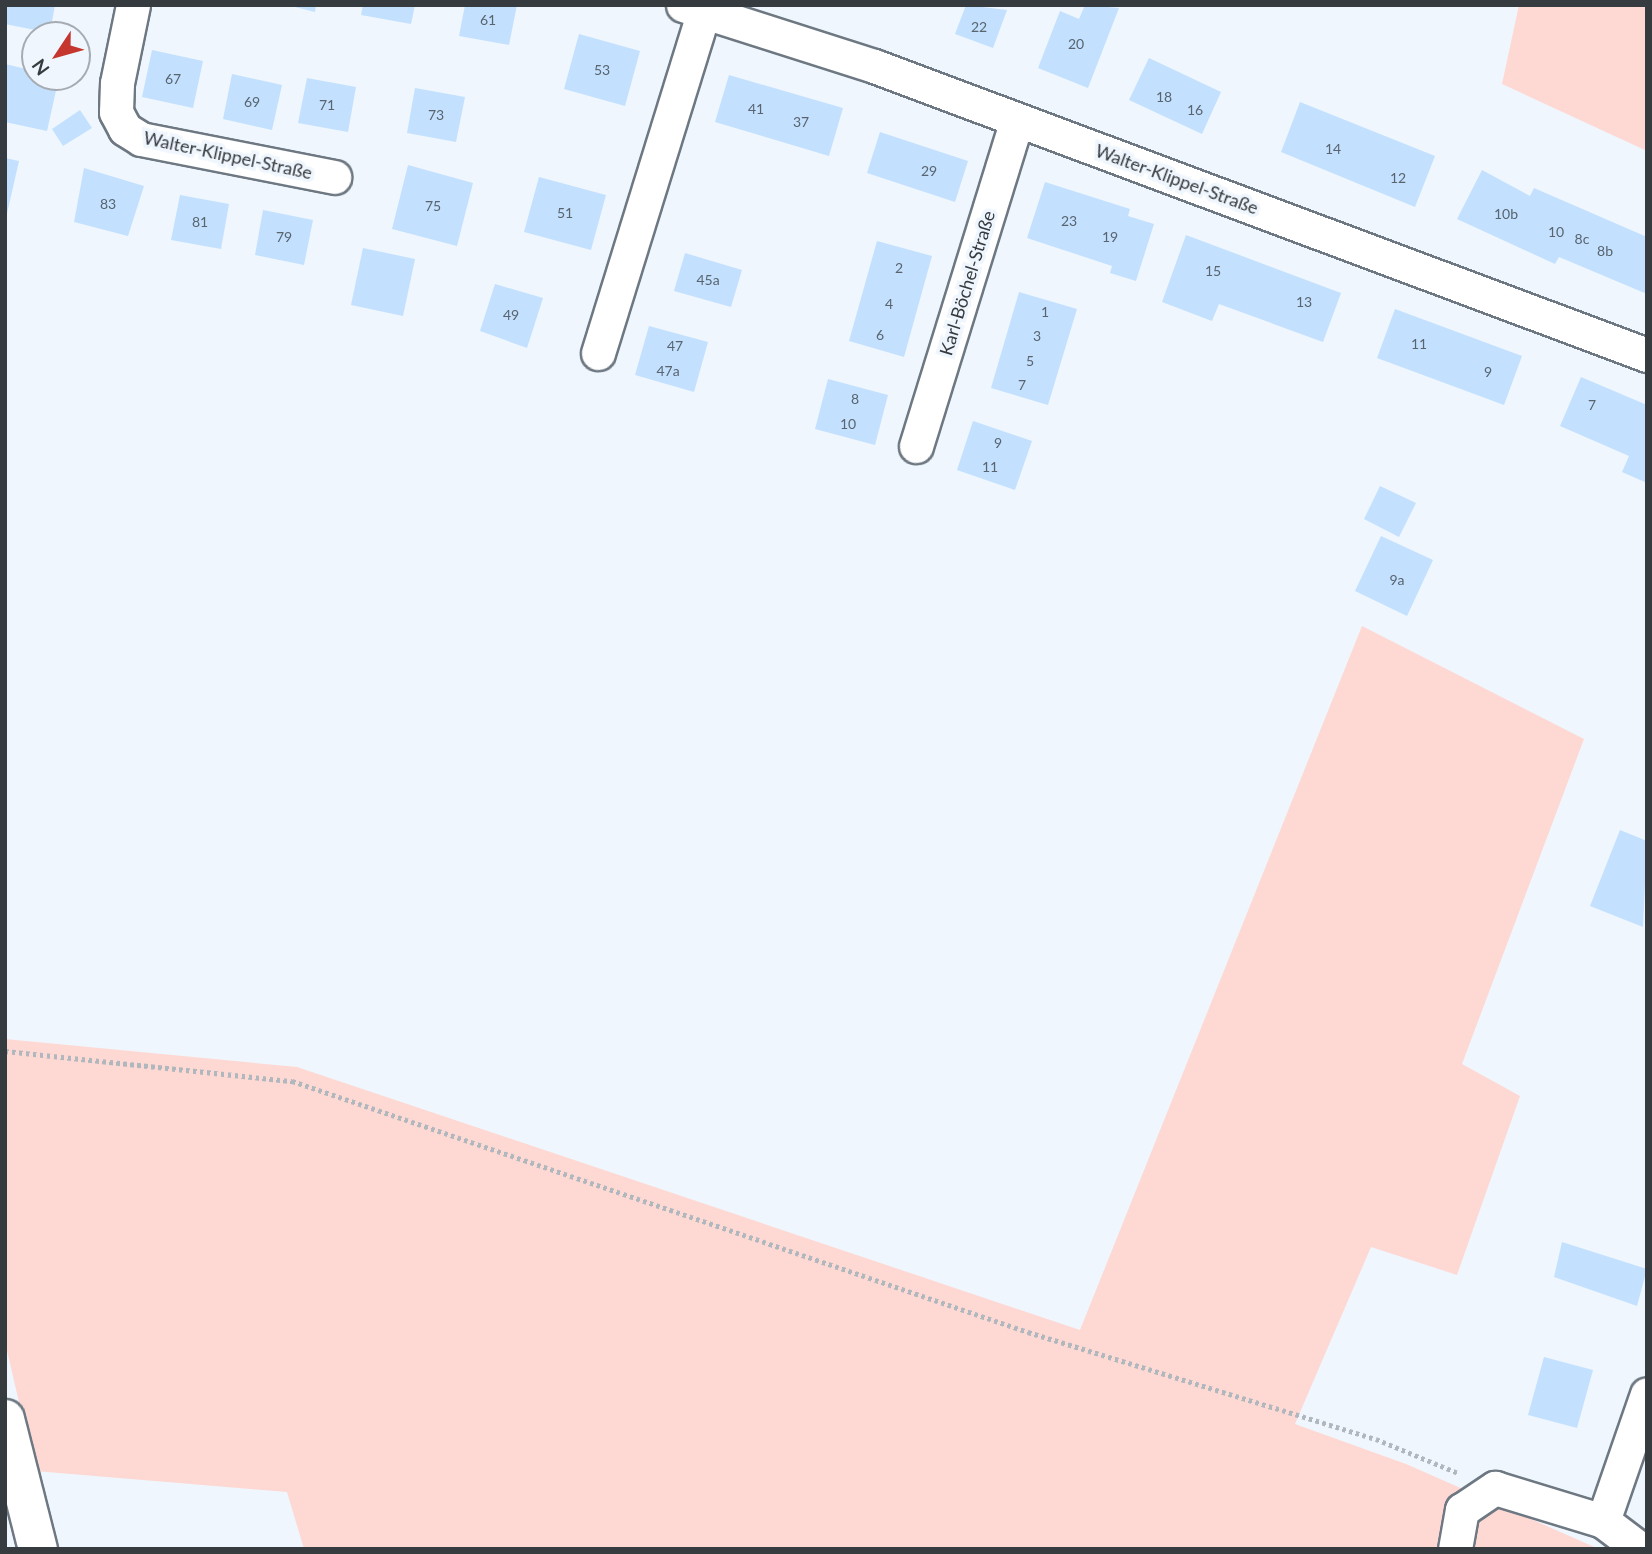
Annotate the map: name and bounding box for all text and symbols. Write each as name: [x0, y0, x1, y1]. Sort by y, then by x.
house number: 61: [480, 12, 496, 28]
house number: 22: [971, 19, 987, 35]
north arrow: [21, 21, 91, 91]
house number: 20: [1068, 36, 1084, 52]
text: N: [27, 55, 54, 80]
house number: 53: [594, 62, 610, 78]
house number: 67: [165, 71, 181, 87]
house number: 18: [1156, 89, 1172, 105]
house number: 69: [244, 94, 260, 110]
house number: 71: [319, 97, 335, 113]
house number: 41: [748, 101, 764, 117]
house number: 16: [1187, 102, 1203, 118]
house number: 73: [428, 107, 444, 123]
house number: 37: [793, 114, 809, 130]
street label: Walter-Klippel-Straße: [142, 127, 314, 183]
street label: Walter-Klippel-Straße: [1093, 139, 1261, 219]
house number: 14: [1325, 141, 1341, 157]
house number: 29: [921, 163, 937, 179]
house number: 12: [1390, 170, 1406, 186]
house number: 83: [100, 196, 116, 212]
house number: 75: [425, 198, 441, 214]
house number: 51: [557, 205, 573, 221]
house number: 10b: [1494, 206, 1518, 222]
street label: Karl-Böchel-Straße: [935, 208, 999, 358]
house number: 23: [1061, 213, 1077, 229]
house number: 81: [192, 214, 208, 230]
house number: 10: [1548, 224, 1564, 240]
house number: 79: [276, 229, 292, 245]
house number: 19: [1102, 229, 1118, 245]
house number: 8c: [1575, 231, 1589, 247]
house number: 8b: [1597, 243, 1613, 259]
house number: 2: [895, 260, 903, 276]
house number: 15: [1205, 263, 1221, 279]
house number: 45a: [696, 272, 720, 288]
house number: 13: [1296, 294, 1312, 310]
house number: 4: [885, 296, 893, 312]
house number: 1: [1041, 304, 1049, 320]
house number: 49: [503, 307, 519, 323]
house number: 6: [876, 327, 884, 343]
house number: 3: [1033, 328, 1041, 344]
house number: 11: [1411, 336, 1427, 352]
house number: 47: [667, 338, 683, 354]
house number: 5: [1026, 353, 1034, 369]
house number: 47a: [656, 363, 680, 379]
house number: 9: [1484, 364, 1492, 380]
house number: 7: [1018, 377, 1026, 393]
house number: 8: [851, 391, 859, 407]
house number: 7: [1588, 397, 1596, 413]
house number: 10: [840, 416, 856, 432]
house number: 9: [994, 435, 1002, 451]
house number: 11: [982, 459, 998, 475]
house number: 9a: [1389, 572, 1405, 588]

